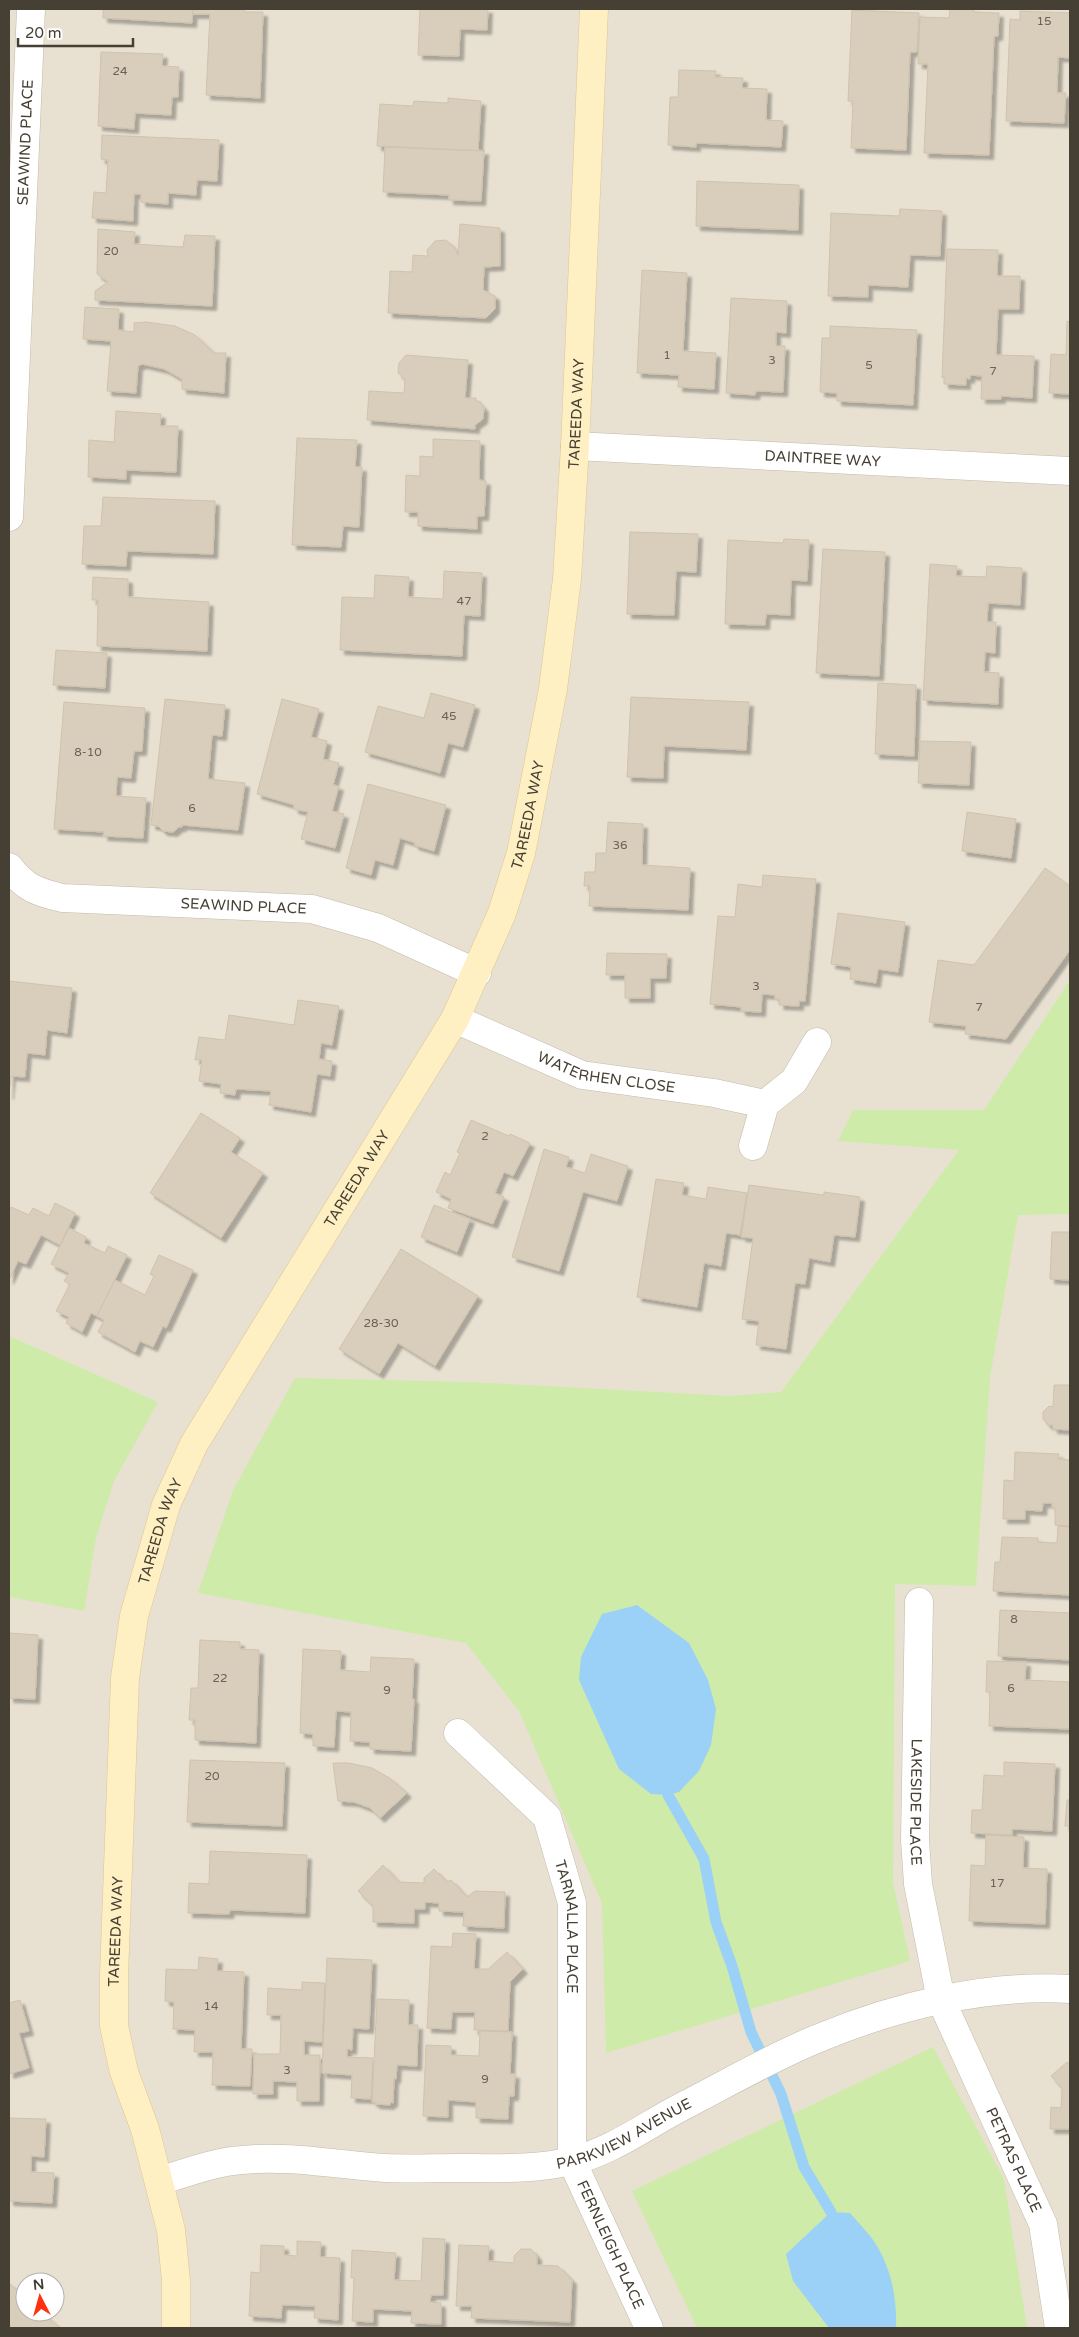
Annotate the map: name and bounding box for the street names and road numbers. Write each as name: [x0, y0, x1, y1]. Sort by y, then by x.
street label: SEAWIND PLACE: [14, 79, 37, 206]
street label: TAREEDA WAY: [565, 358, 588, 469]
street label: DAINTREE WAY: [764, 447, 882, 470]
street label: TAREEDA WAY: [507, 759, 548, 872]
street label: SEAWIND PLACE: [180, 894, 307, 918]
street label: WATERHEN CLOSE: [535, 1048, 676, 1097]
street label: TAREEDA WAY: [320, 1127, 394, 1231]
street label: TAREEDA WAY: [135, 1475, 186, 1586]
street label: LAKESIDE PLACE: [906, 1738, 926, 1866]
street label: TARNALLA PLACE: [551, 1858, 581, 1994]
street label: TAREEDA WAY: [105, 1875, 127, 1987]
street label: PARKVIEW AVENUE: [555, 2094, 694, 2173]
street label: PETRAS PLACE: [982, 2105, 1045, 2215]
street label: FERNLEIGH PLACE: [573, 2177, 648, 2312]

